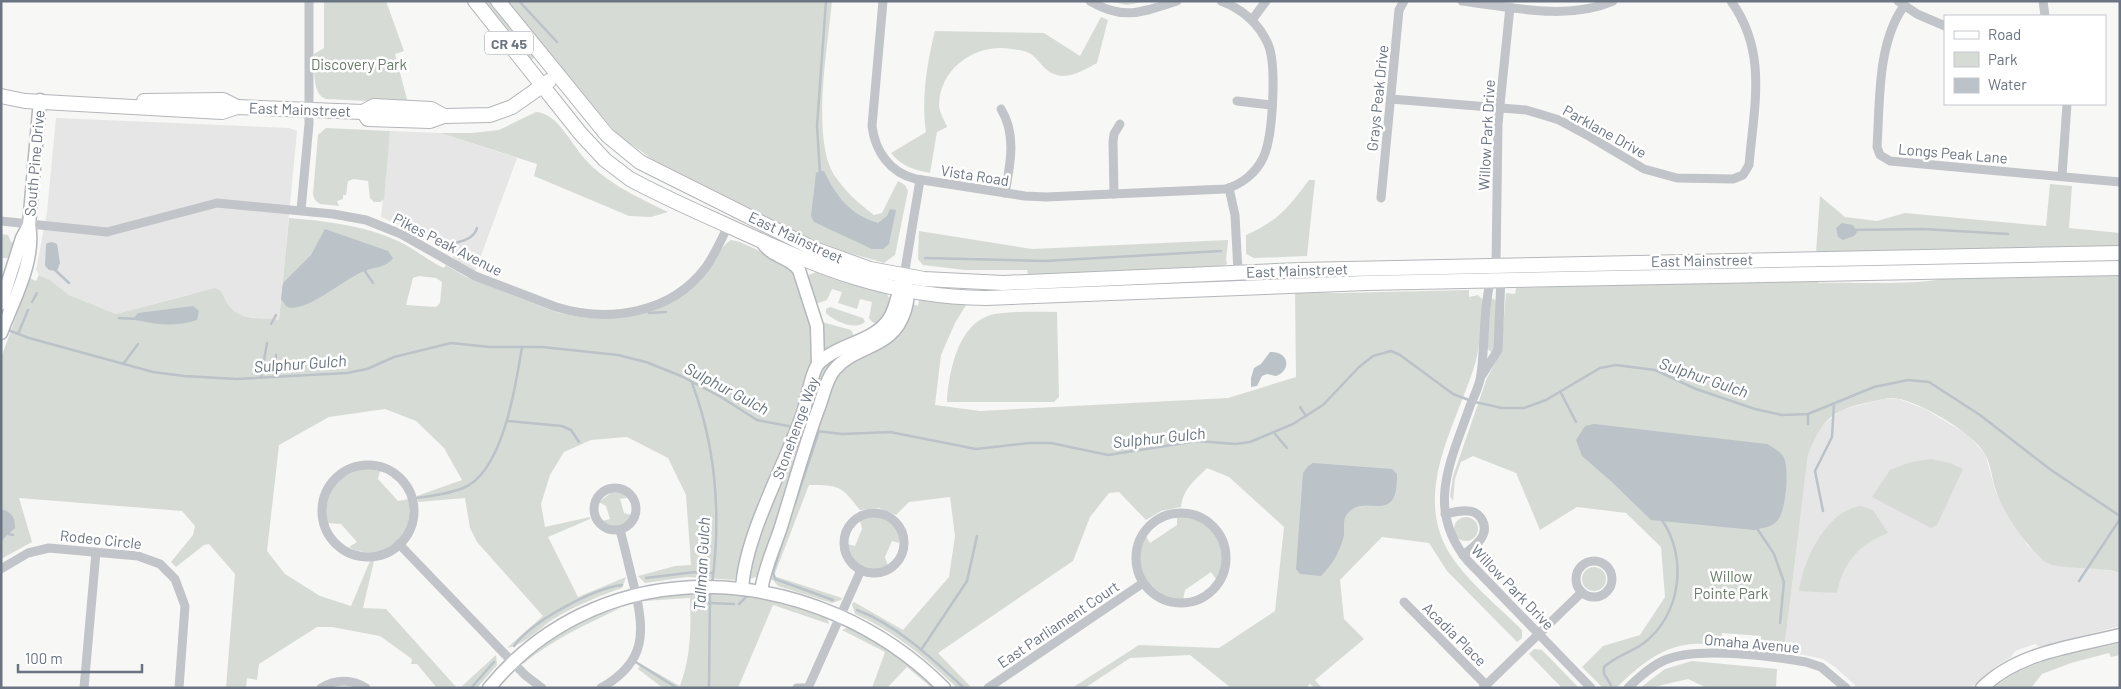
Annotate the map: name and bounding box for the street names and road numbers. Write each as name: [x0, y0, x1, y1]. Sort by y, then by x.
road number: CR 45: [485, 32, 533, 54]
street label: Grays Peak Drive: [1362, 44, 1392, 152]
street label: Willow Park Drive: [1474, 79, 1498, 191]
street label: East Mainstreet: [249, 98, 351, 120]
street label: Parklane Drive: [1560, 101, 1650, 161]
street label: South Pine Drive: [20, 109, 48, 217]
street label: Longs Peak Lane: [1898, 139, 2008, 167]
street label: Vista Road: [939, 161, 1011, 189]
street label: East Mainstreet: [746, 207, 846, 267]
street label: Pikes Peak Avenue: [390, 209, 506, 279]
street label: East Mainstreet: [1651, 250, 1753, 270]
street label: East Mainstreet: [1246, 259, 1348, 281]
street label: Stonehenge Way: [768, 374, 822, 482]
street label: Rodeo Circle: [59, 526, 143, 552]
street label: Willow Park Drive: [1468, 541, 1558, 633]
street label: East Parliament Court: [994, 577, 1122, 671]
street label: Acadia Place: [1419, 598, 1491, 670]
street label: Omaha Avenue: [1703, 630, 1801, 656]

